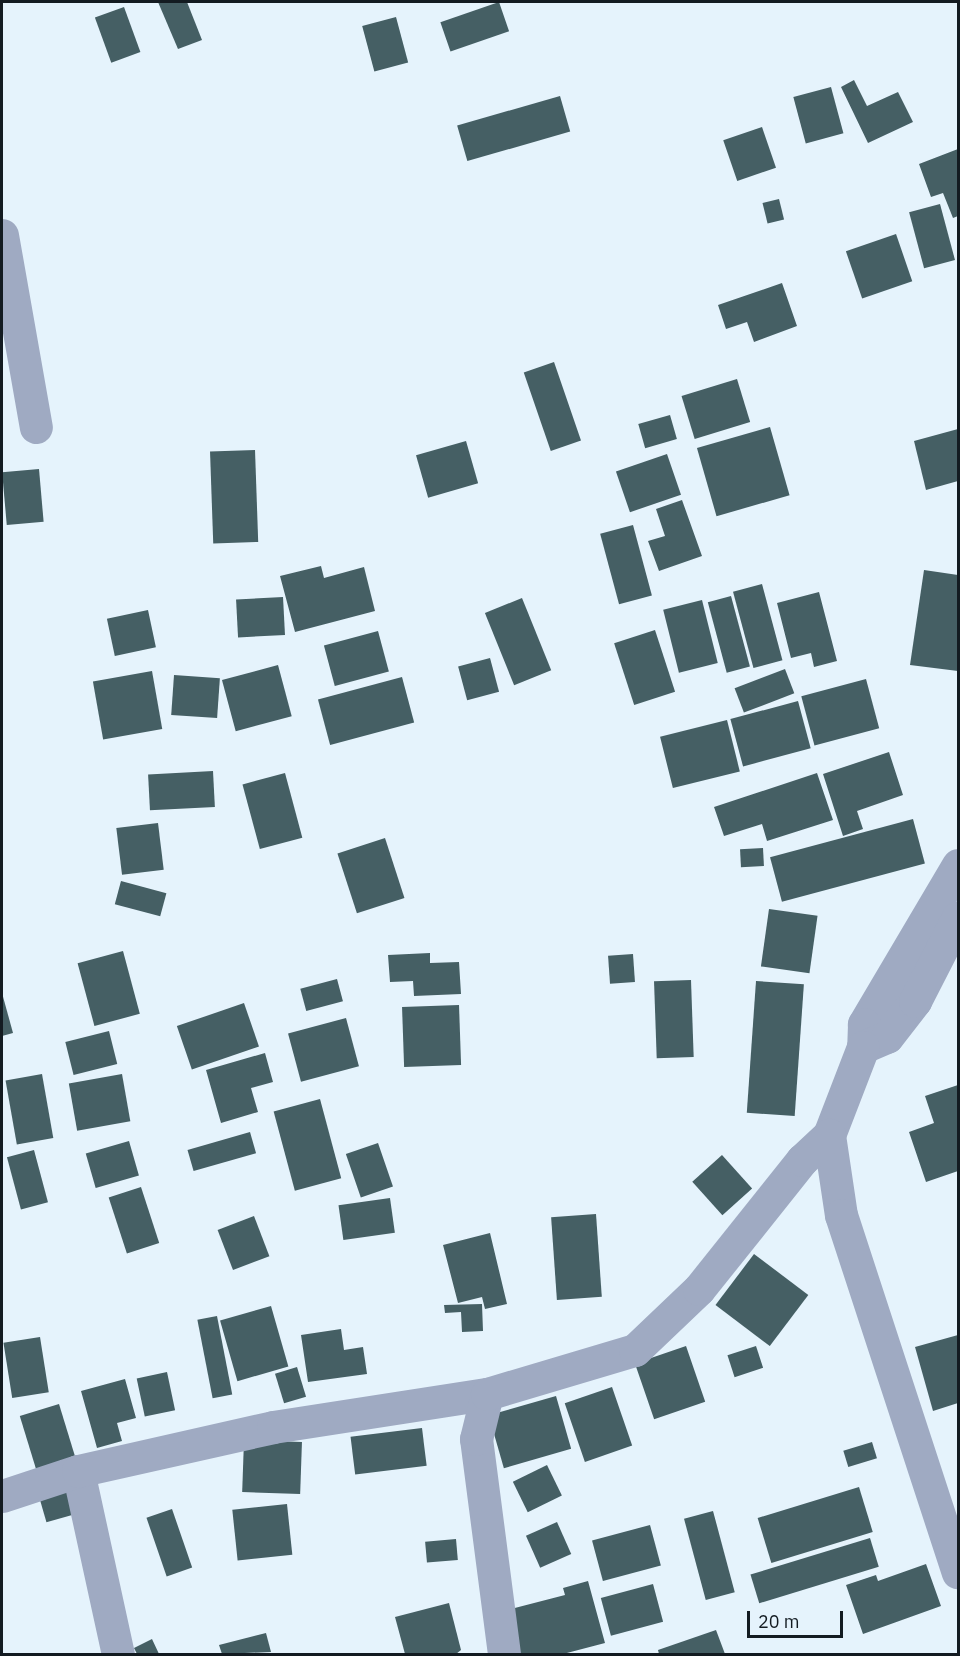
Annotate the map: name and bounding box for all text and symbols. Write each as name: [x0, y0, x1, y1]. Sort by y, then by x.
scale bar: [750, 1599, 846, 1637]
text: 20 m: [758, 1610, 800, 1633]

